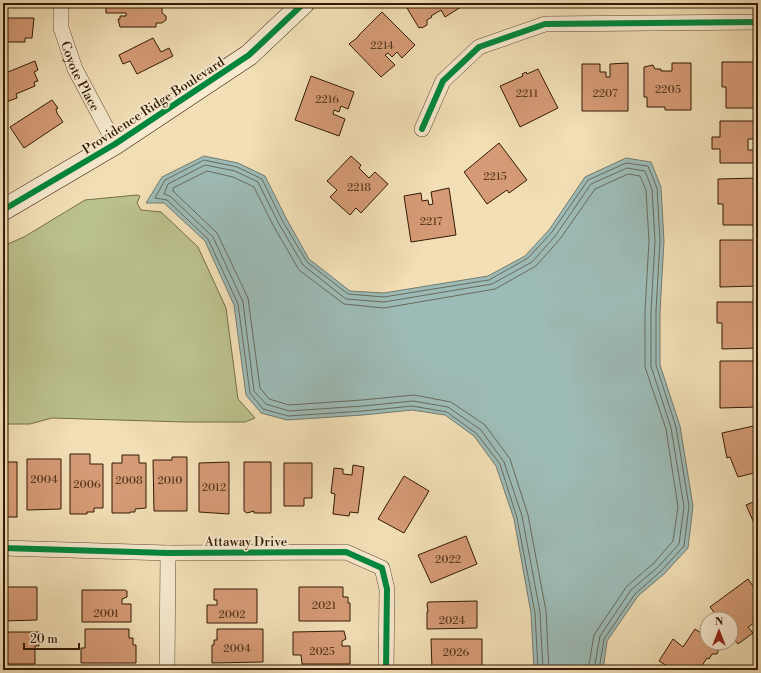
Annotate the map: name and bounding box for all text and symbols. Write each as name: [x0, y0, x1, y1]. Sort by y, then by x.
street label: Coyote Place: [57, 39, 103, 115]
house number: 2214: [370, 39, 394, 53]
street label: Providence Ridge Boulevard: [79, 54, 228, 158]
house number: 2205: [655, 83, 681, 97]
house number: 2211: [516, 87, 539, 101]
house number: 2207: [592, 87, 618, 101]
house number: 2216: [315, 93, 339, 107]
house number: 2215: [483, 170, 507, 184]
house number: 2218: [347, 181, 371, 195]
house number: 2217: [420, 215, 443, 229]
house number: 2004: [30, 473, 58, 487]
house number: 2008: [115, 474, 143, 488]
house number: 2010: [158, 474, 182, 488]
house number: 2006: [73, 478, 101, 492]
house number: 2012: [202, 481, 226, 495]
street label: Attaway Drive: [204, 534, 288, 550]
house number: 2022: [435, 553, 461, 567]
house number: 2021: [312, 599, 337, 613]
house number: 2001: [93, 607, 119, 621]
house number: 2002: [219, 608, 245, 622]
north arrow: [699, 611, 739, 651]
house number: 2024: [439, 614, 466, 628]
text: N: [715, 615, 724, 629]
scale bar: [24, 625, 79, 651]
text: 20 m: [30, 632, 58, 647]
house number: 2004: [223, 642, 251, 656]
house number: 2025: [309, 645, 335, 659]
house number: 2026: [443, 646, 469, 660]

